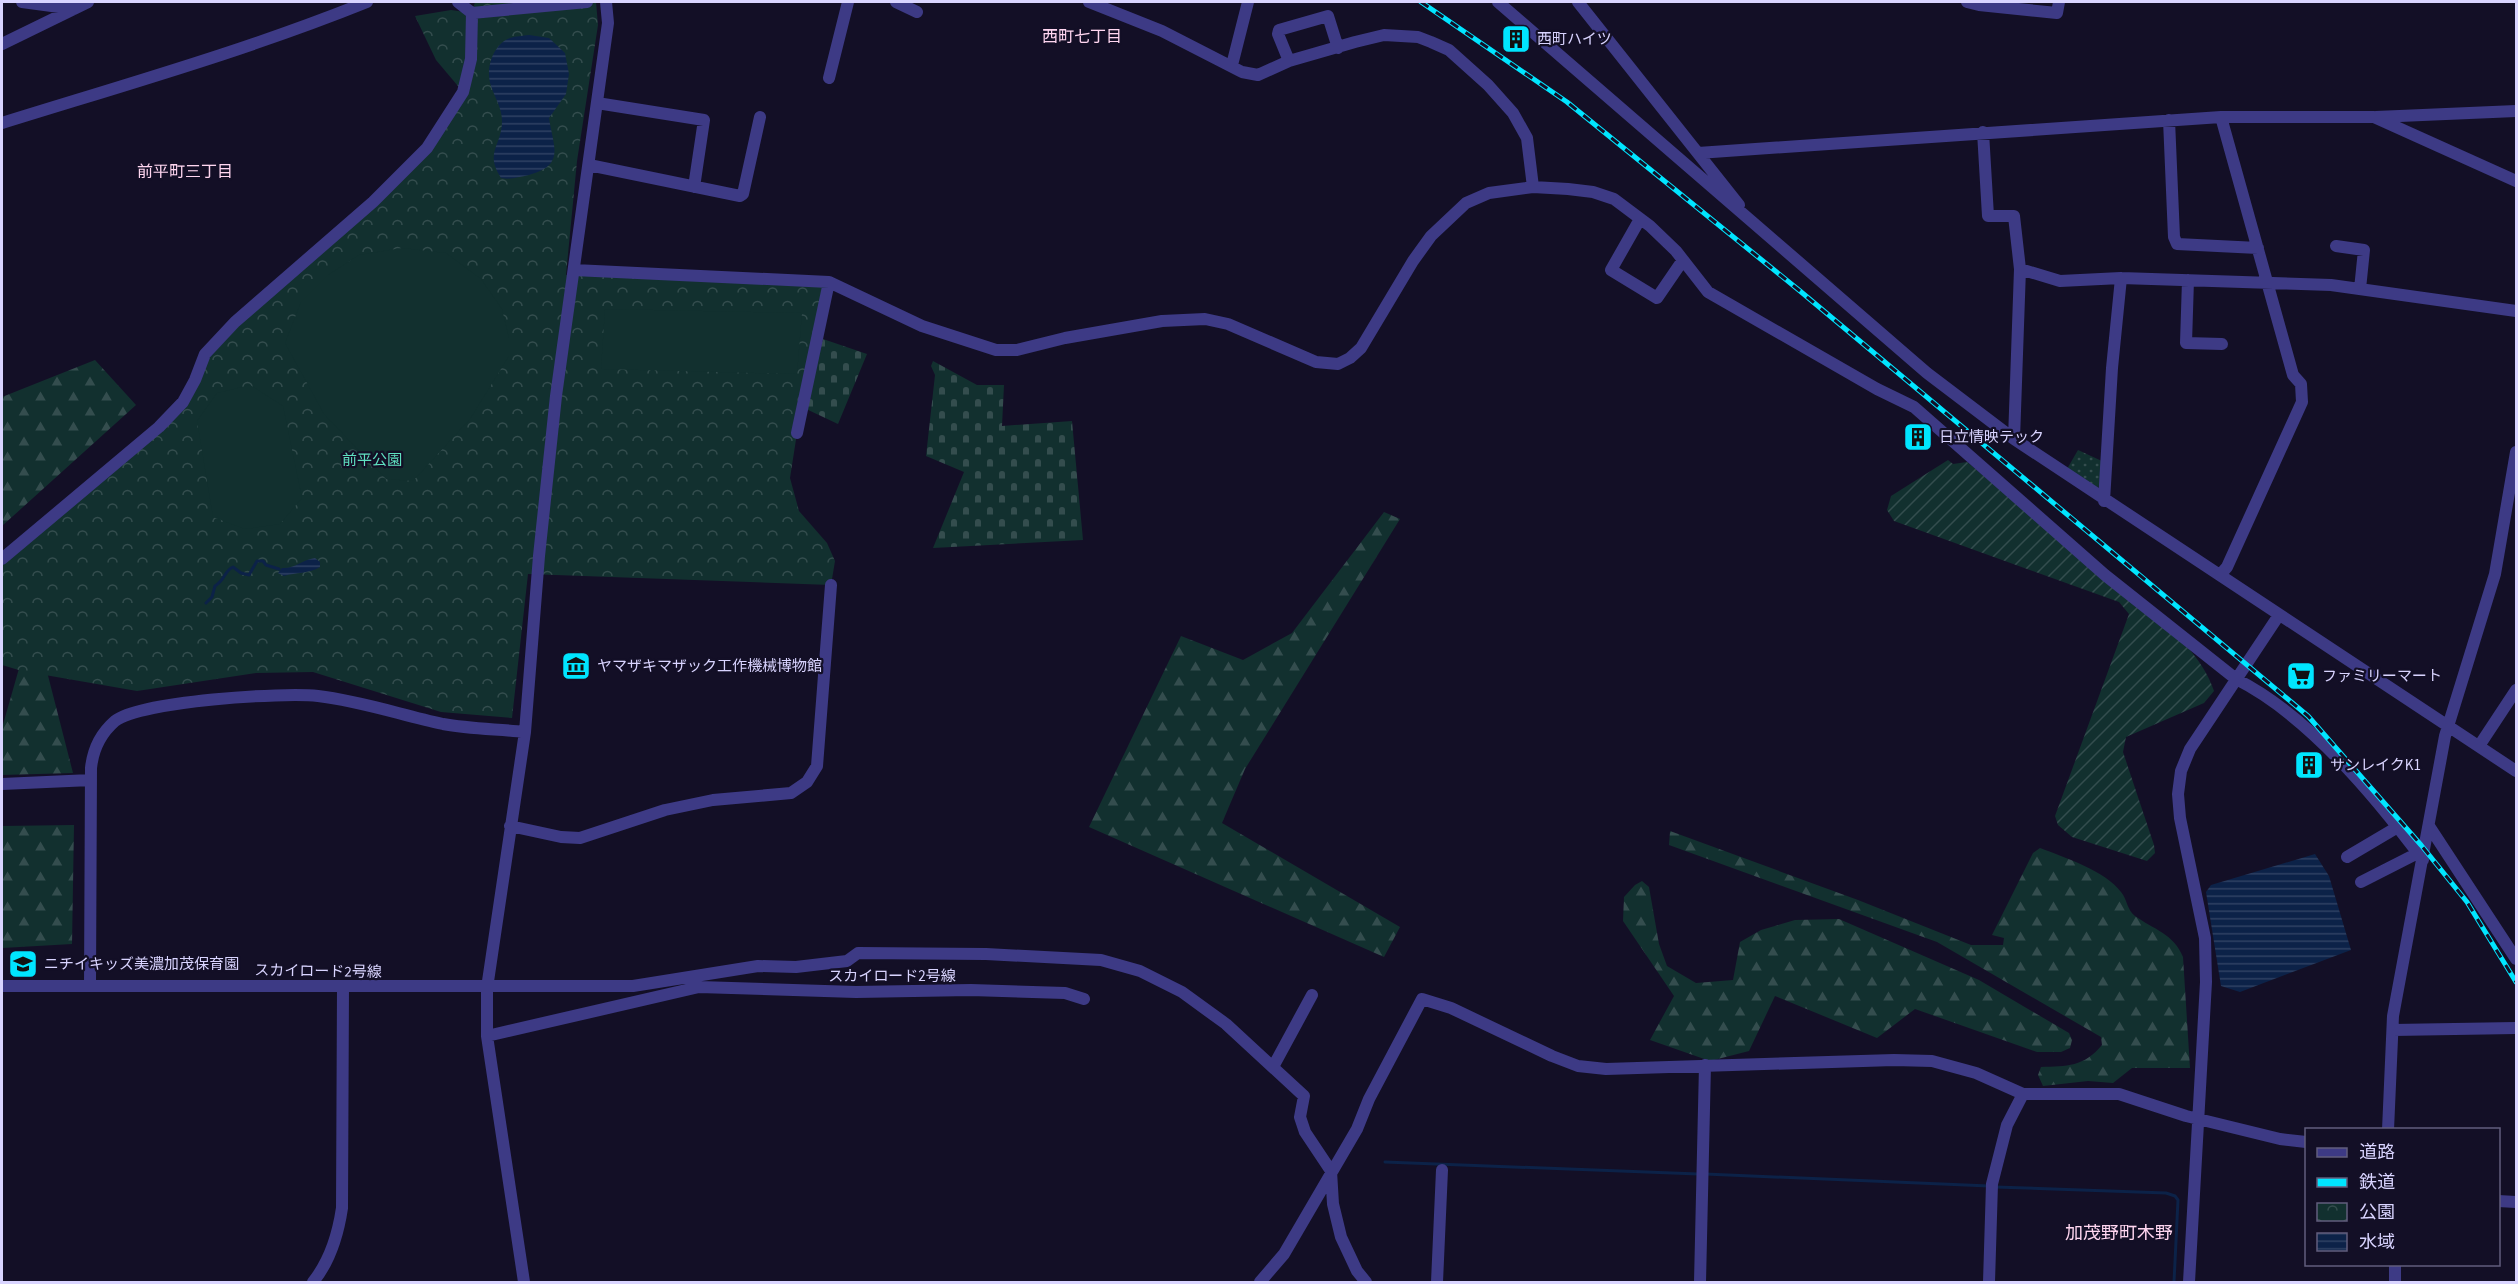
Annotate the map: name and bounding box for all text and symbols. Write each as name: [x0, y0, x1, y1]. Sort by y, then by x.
building icon: 西町ハイツ: [1500, 23, 1532, 55]
district label: 西町七丁目: [1042, 26, 1122, 48]
place label: 西町ハイツ: [1537, 29, 1612, 50]
district label: 前平町三丁目: [137, 161, 233, 183]
building icon: 日立情映テック: [1902, 421, 1934, 453]
place label: 日立情映テック: [1939, 427, 2044, 448]
park label: 前平公園: [342, 450, 402, 471]
museum icon: ヤマザキマザック工作機械博物館: [560, 650, 592, 682]
place label: ヤマザキマザック工作機械博物館: [597, 656, 822, 677]
supermarket icon: ファミリーマート: [2285, 660, 2317, 692]
place label: ファミリーマート: [2322, 666, 2442, 687]
building icon: サンレイクK1: [2293, 749, 2325, 781]
place label: サンレイクK1: [2330, 755, 2421, 776]
school or university icon: ニチイキッズ美濃加茂保育園: [7, 948, 39, 980]
place label: ニチイキッズ美濃加茂保育園: [44, 954, 239, 975]
street label: スカイロード2号線: [254, 960, 382, 983]
street label: スカイロード2号線: [828, 966, 956, 987]
legend: [2305, 1128, 2500, 1266]
text: 道路: [2359, 1140, 2395, 1165]
text: 鉄道: [2359, 1170, 2395, 1195]
text: 公園: [2359, 1200, 2395, 1225]
district label: 加茂野町木野: [2065, 1221, 2173, 1246]
text: 水域: [2359, 1230, 2395, 1255]

